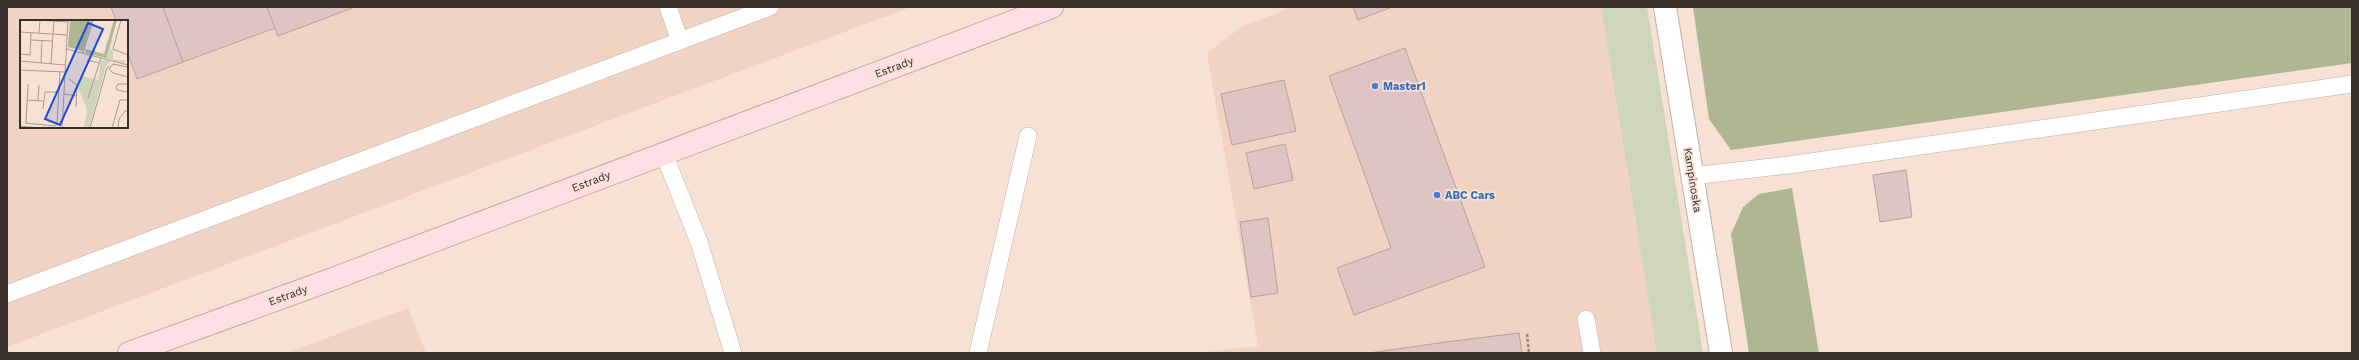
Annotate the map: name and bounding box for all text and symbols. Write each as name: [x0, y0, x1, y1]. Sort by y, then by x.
inset map: [20, 20, 128, 128]
street label: Estrady: [873, 54, 916, 81]
place label: Master1: [1383, 80, 1426, 93]
marker: Master1: [1370, 81, 1380, 91]
street label: Kampinoska: [1681, 147, 1704, 213]
street label: Estrady: [570, 168, 613, 195]
place label: ABC Cars: [1445, 189, 1495, 202]
marker: ABC Cars: [1432, 190, 1442, 200]
street label: Estrady: [267, 282, 310, 309]

